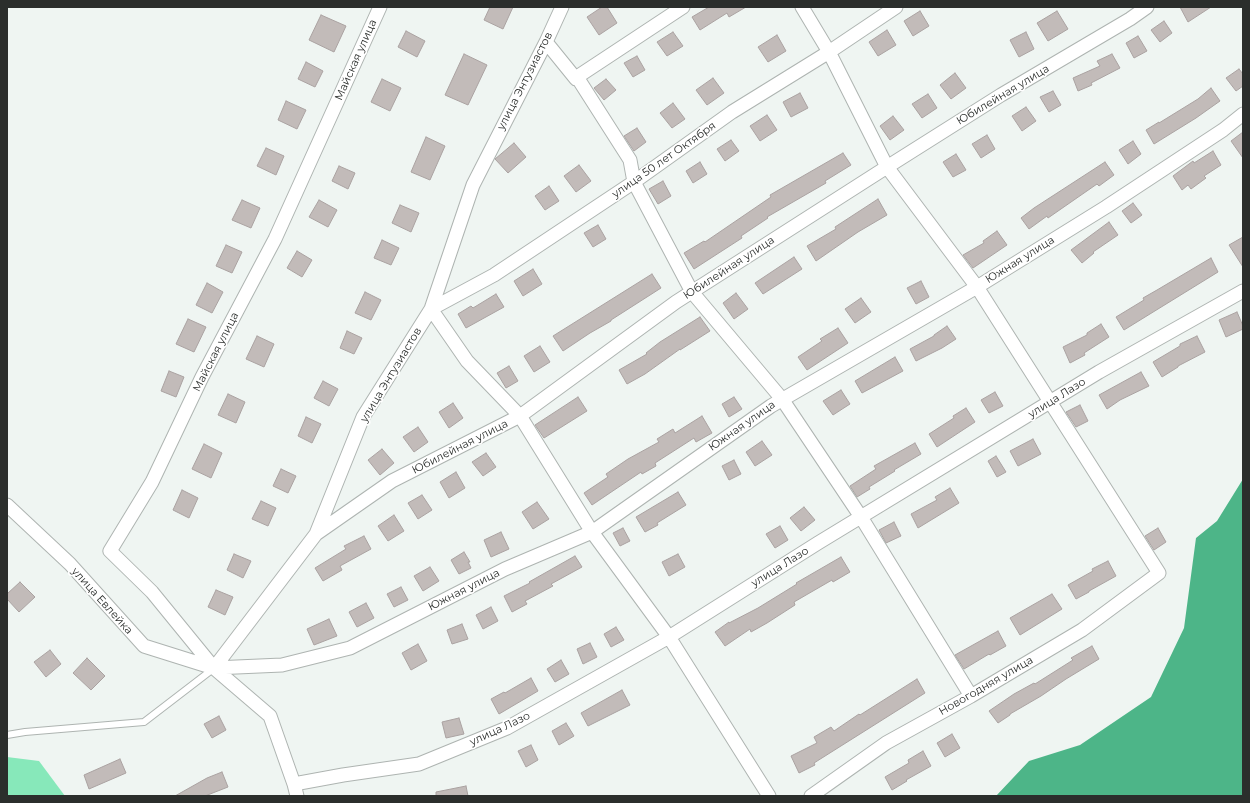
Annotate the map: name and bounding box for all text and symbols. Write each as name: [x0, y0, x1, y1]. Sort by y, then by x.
street label: Майская улица: [332, 17, 380, 103]
street label: улица Энтузиастов: [495, 30, 555, 132]
street label: Юбилейная улица: [954, 62, 1052, 128]
street label: улица 50 лет Октября: [609, 119, 719, 201]
street label: Юбилейная улица: [681, 234, 777, 302]
street label: Южная улица: [983, 234, 1057, 286]
street label: Майская улица: [190, 310, 242, 394]
street label: улица Энтузиастов: [357, 325, 425, 425]
street label: улица Лазо: [1026, 375, 1088, 421]
street label: Южная улица: [706, 398, 778, 454]
street label: Юбилейная улица: [410, 417, 510, 477]
street label: улица Лазо: [749, 544, 811, 590]
street label: улица Евлейка: [69, 565, 135, 637]
street label: Южная улица: [426, 566, 502, 614]
street label: Новогодняя улица: [936, 654, 1036, 718]
street label: улица Лазо: [468, 709, 532, 749]

